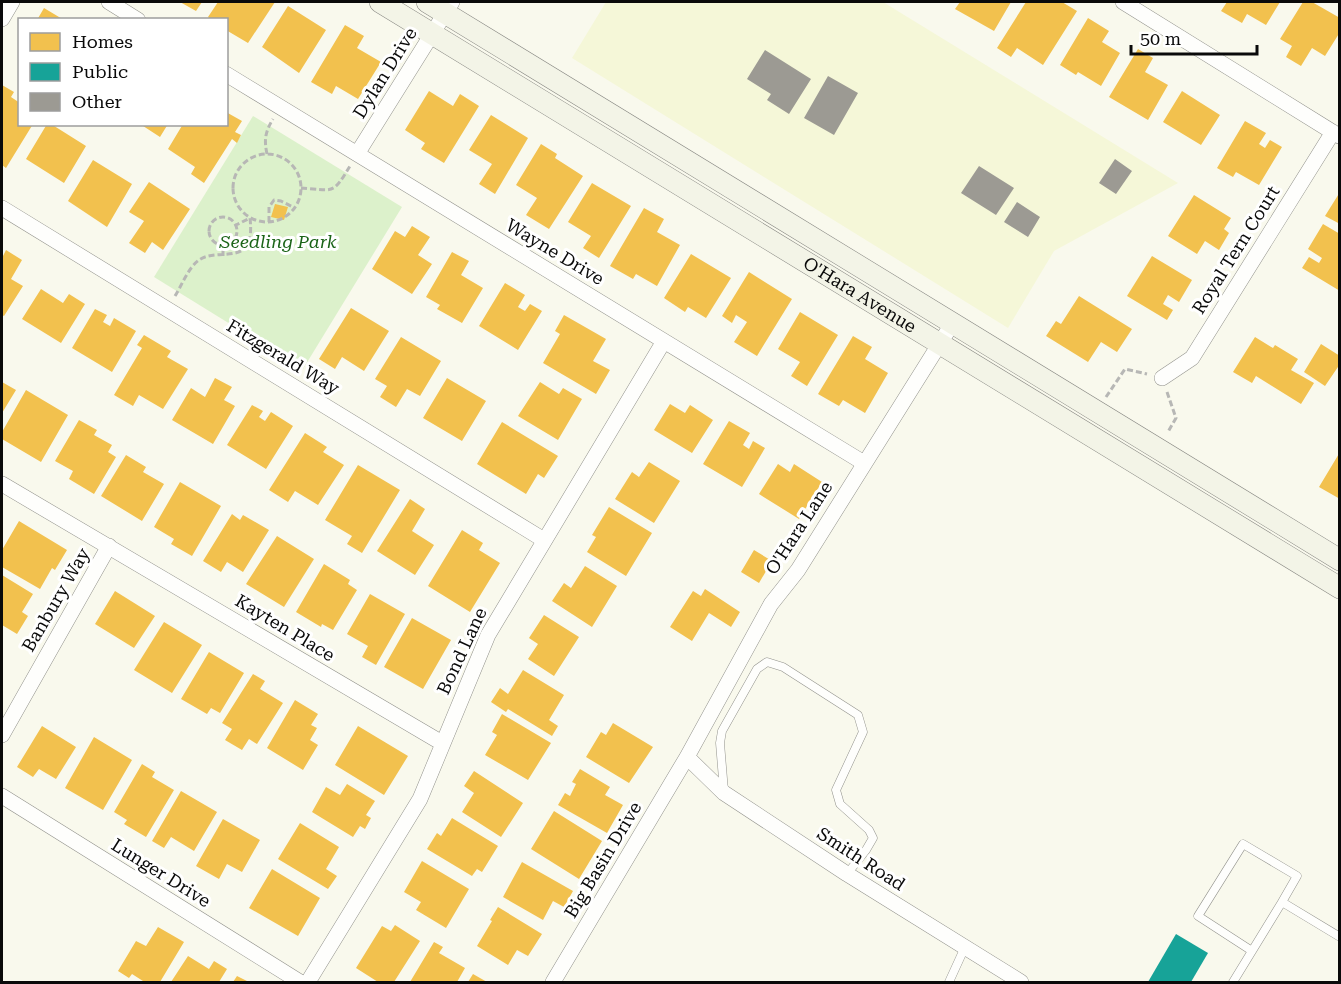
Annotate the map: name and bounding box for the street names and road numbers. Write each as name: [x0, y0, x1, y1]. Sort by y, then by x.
street label: Dylan Drive: [348, 23, 421, 122]
street label: Royal Tern Court: [1188, 182, 1284, 318]
street label: Wayne Drive: [502, 214, 608, 289]
street label: O'Hara Avenue: [800, 252, 920, 337]
street label: Fitzgerald Way: [223, 315, 344, 399]
street label: O'Hara Lane: [761, 477, 836, 578]
street label: Banbury Way: [17, 544, 94, 655]
street label: Kayten Place: [232, 590, 339, 666]
street label: Bond Lane: [432, 604, 491, 698]
street label: Big Basin Drive: [560, 798, 646, 922]
street label: Smith Road: [813, 822, 910, 895]
street label: Lunger Drive: [108, 834, 215, 911]

